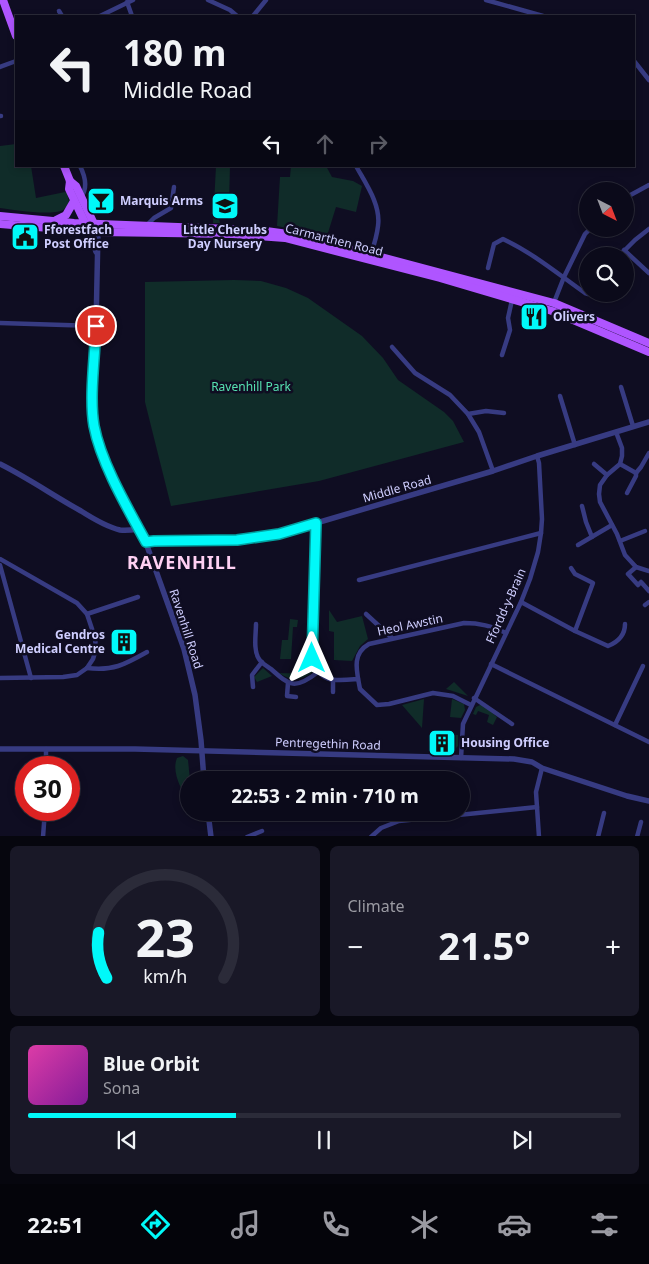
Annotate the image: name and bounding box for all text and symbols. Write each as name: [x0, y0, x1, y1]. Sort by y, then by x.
text: 180 m: [123, 29, 226, 76]
icon: left: [40, 35, 105, 100]
text: Middle Road: [123, 74, 252, 104]
icon: left: [258, 130, 286, 158]
icon: ahead: [311, 130, 339, 158]
icon: right: [364, 130, 392, 158]
north arrow: [579, 182, 634, 238]
map controls: [579, 182, 634, 302]
bar icon: Marquis Arms: [86, 186, 116, 216]
school or university icon: Little Cherubs Day Nursery: [210, 191, 240, 221]
place label: Marquis Arms: [120, 192, 203, 209]
street label: Carmarthen Road: [284, 219, 385, 260]
place label: Fforestfach Post Office: [44, 221, 112, 252]
place label: Little Cherubs Day Nursery: [183, 221, 267, 252]
public building icon: Fforestfach Post Office: [10, 222, 40, 252]
button: search: [579, 247, 634, 302]
restaurant icon: Olivers: [519, 302, 549, 332]
pin: [75, 305, 117, 347]
place label: Olivers: [553, 308, 595, 325]
icon: arrive: [82, 312, 110, 340]
park label: Ravenhill Park: [211, 378, 291, 395]
street label: Middle Road: [361, 471, 433, 506]
district label: RAVENHILL: [127, 550, 237, 574]
street label: Ffordd-y-Brain: [481, 565, 530, 646]
street label: Ravenhill Road: [166, 587, 207, 671]
street label: Heol Awstin: [375, 609, 444, 640]
place label: Gendros Medical Centre: [15, 626, 105, 657]
building icon: Gendros Medical Centre: [109, 627, 139, 657]
position arrow: [285, 631, 337, 683]
building icon: Housing Office: [427, 728, 457, 758]
street label: Pentregethin Road: [275, 733, 381, 754]
place label: Housing Office: [461, 734, 549, 751]
speed limit sign: 30: [15, 756, 80, 821]
text: 22:53 · 2 min · 710 m: [231, 783, 419, 809]
text: Climate: [348, 895, 405, 917]
text: 23: [135, 901, 195, 972]
text: 21.5°: [438, 919, 530, 971]
text: −: [348, 927, 364, 965]
text: +: [605, 927, 621, 965]
text: km/h: [143, 964, 187, 988]
text: Blue Orbit: [103, 1051, 199, 1077]
text: Sona: [103, 1077, 140, 1099]
icon: previous: [113, 1126, 141, 1154]
icon: pause: [310, 1126, 338, 1154]
icon: next: [508, 1126, 536, 1154]
icon: directions: [138, 1207, 173, 1242]
icon: music: [228, 1207, 263, 1242]
icon: phone: [318, 1207, 353, 1242]
icon: climate: [407, 1207, 442, 1242]
icon: car: [497, 1207, 532, 1242]
icon: filters: [587, 1207, 622, 1242]
text: 22:51: [27, 1209, 84, 1239]

